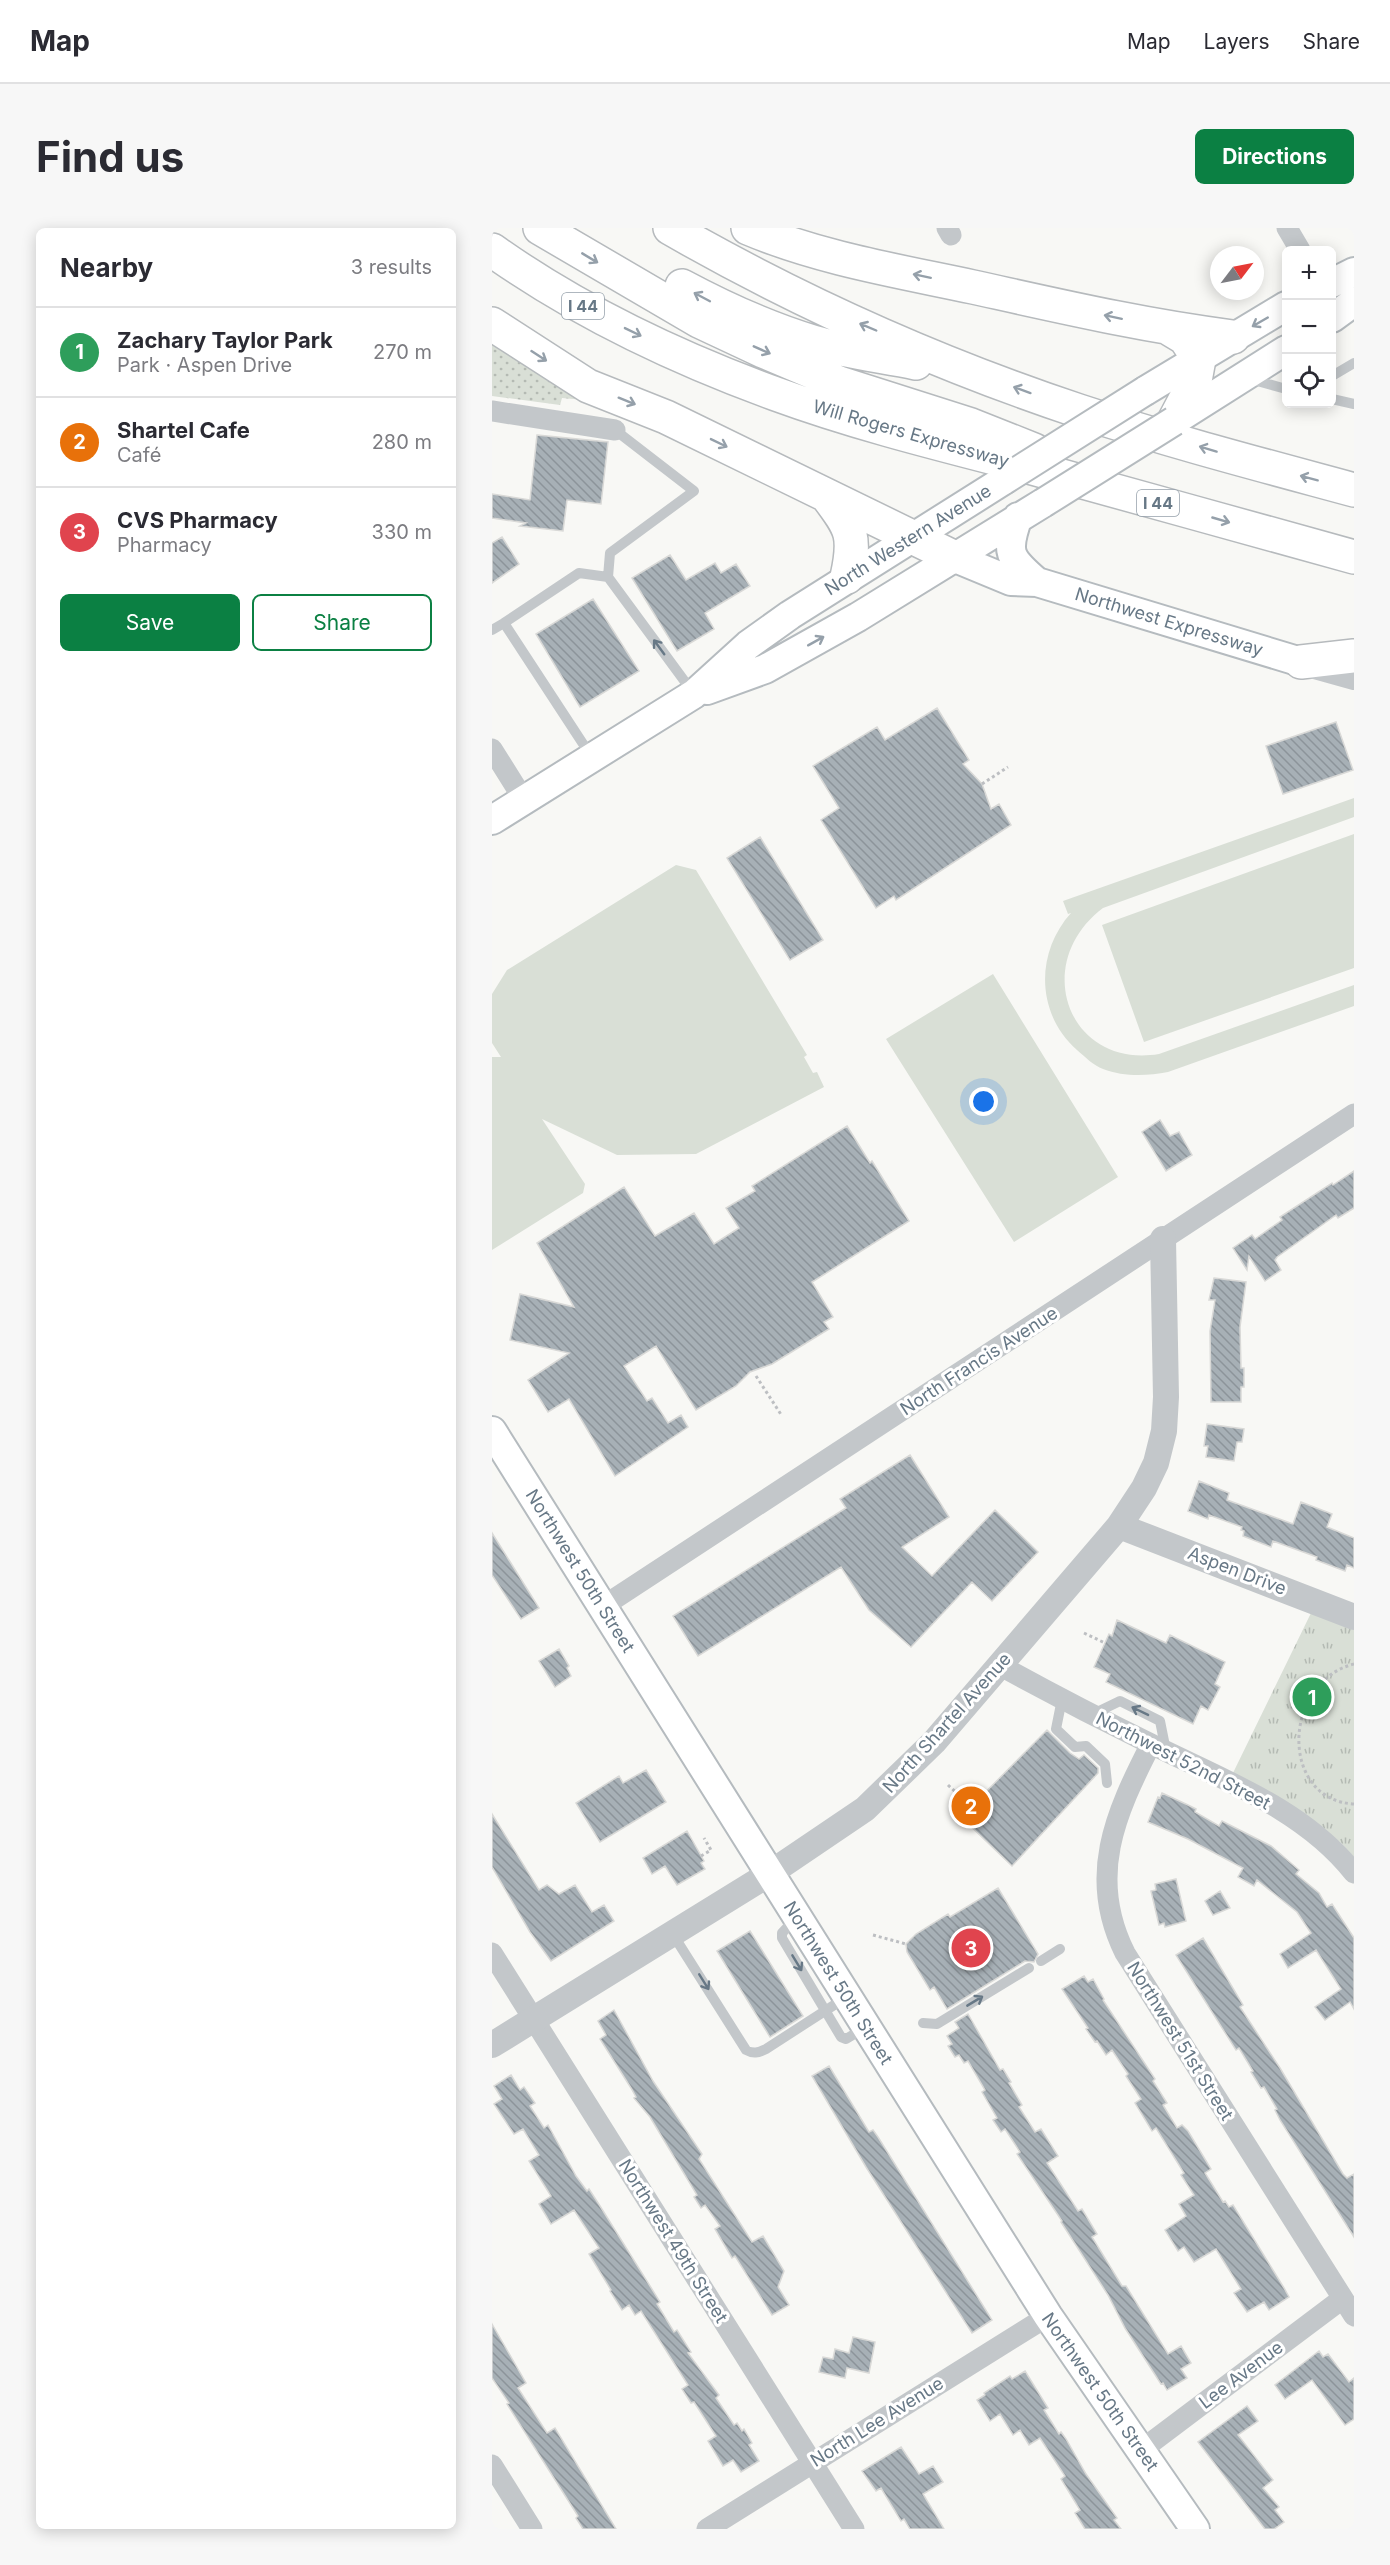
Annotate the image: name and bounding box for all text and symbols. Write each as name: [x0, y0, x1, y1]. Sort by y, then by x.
text: Map: [30, 24, 90, 58]
text: Map: [1127, 29, 1171, 54]
text: Layers: [1204, 29, 1270, 54]
text: Share: [1303, 29, 1360, 54]
button: Directions: [1195, 129, 1354, 184]
text: Find us: [36, 131, 184, 182]
north arrow: [1210, 246, 1264, 300]
map controls: [1282, 246, 1336, 408]
button: +: [1282, 246, 1336, 300]
text: Nearby: [60, 252, 153, 283]
one-way arrow: [581, 253, 598, 265]
text: 3 results: [351, 255, 432, 279]
one-way arrow: [913, 270, 932, 281]
one-way arrow: [694, 291, 711, 303]
road number: I 44: [562, 293, 604, 319]
button: −: [1282, 300, 1336, 354]
one-way arrow: [1103, 311, 1123, 322]
one-way arrow: [1252, 316, 1269, 328]
one-way arrow: [860, 321, 878, 332]
one-way arrow: [624, 326, 642, 338]
text: Zachary Taylor Park: [117, 327, 333, 353]
text: 1: [75, 340, 84, 364]
text: 270 m: [373, 340, 432, 364]
one-way arrow: [752, 345, 770, 356]
one-way arrow: [530, 350, 547, 362]
text: Park · Aspen Drive: [117, 353, 292, 377]
button: locate: [1282, 354, 1336, 408]
one-way arrow: [1013, 384, 1032, 395]
street label: Will Rogers Expressway: [811, 395, 1012, 472]
one-way arrow: [617, 396, 636, 407]
text: Shartel Cafe: [117, 417, 250, 443]
text: 2: [73, 430, 86, 454]
text: 280 m: [372, 430, 432, 454]
one-way arrow: [709, 437, 727, 449]
text: Café: [117, 443, 161, 467]
one-way arrow: [1199, 443, 1218, 454]
one-way arrow: [1300, 472, 1319, 483]
street label: North Western Avenue: [821, 480, 995, 599]
road number: I 44: [1137, 490, 1179, 516]
text: CVS Pharmacy: [117, 507, 278, 533]
one-way arrow: [1212, 515, 1231, 526]
text: 3: [73, 520, 86, 544]
text: 330 m: [372, 520, 432, 544]
text: Pharmacy: [117, 533, 212, 557]
street label: Northwest Expressway: [1073, 583, 1266, 660]
button: Save: [60, 594, 240, 651]
button: Share: [252, 594, 432, 651]
one-way arrow: [808, 634, 825, 646]
one-way arrow: [653, 640, 666, 656]
your location: [969, 1087, 998, 1116]
street label: North Francis Avenue: [896, 1302, 1061, 1419]
street label: Northwest 50th Street: [522, 1485, 639, 1656]
street label: Aspen Drive: [1185, 1542, 1289, 1599]
street label: North Shartel Avenue: [878, 1648, 1015, 1797]
pin: 1: [1292, 1674, 1332, 1720]
one-way arrow: [1131, 1704, 1149, 1716]
street label: Northwest 52nd Street: [1093, 1707, 1274, 1814]
pin: 2: [952, 1784, 990, 1828]
street label: Northwest 50th Street: [780, 1897, 897, 2068]
pin: 3: [952, 1926, 990, 1970]
one-way arrow: [792, 1954, 804, 1971]
street label: Northwest 51st Street: [1123, 1958, 1238, 2124]
one-way arrow: [698, 1973, 710, 1990]
one-way arrow: [966, 1995, 983, 2007]
street label: Northwest 49th Street: [615, 2155, 732, 2326]
street label: Northwest 50th Street: [1038, 2309, 1163, 2475]
street label: Lee Avenue: [1195, 2336, 1287, 2413]
street label: North Lee Avenue: [807, 2372, 947, 2471]

